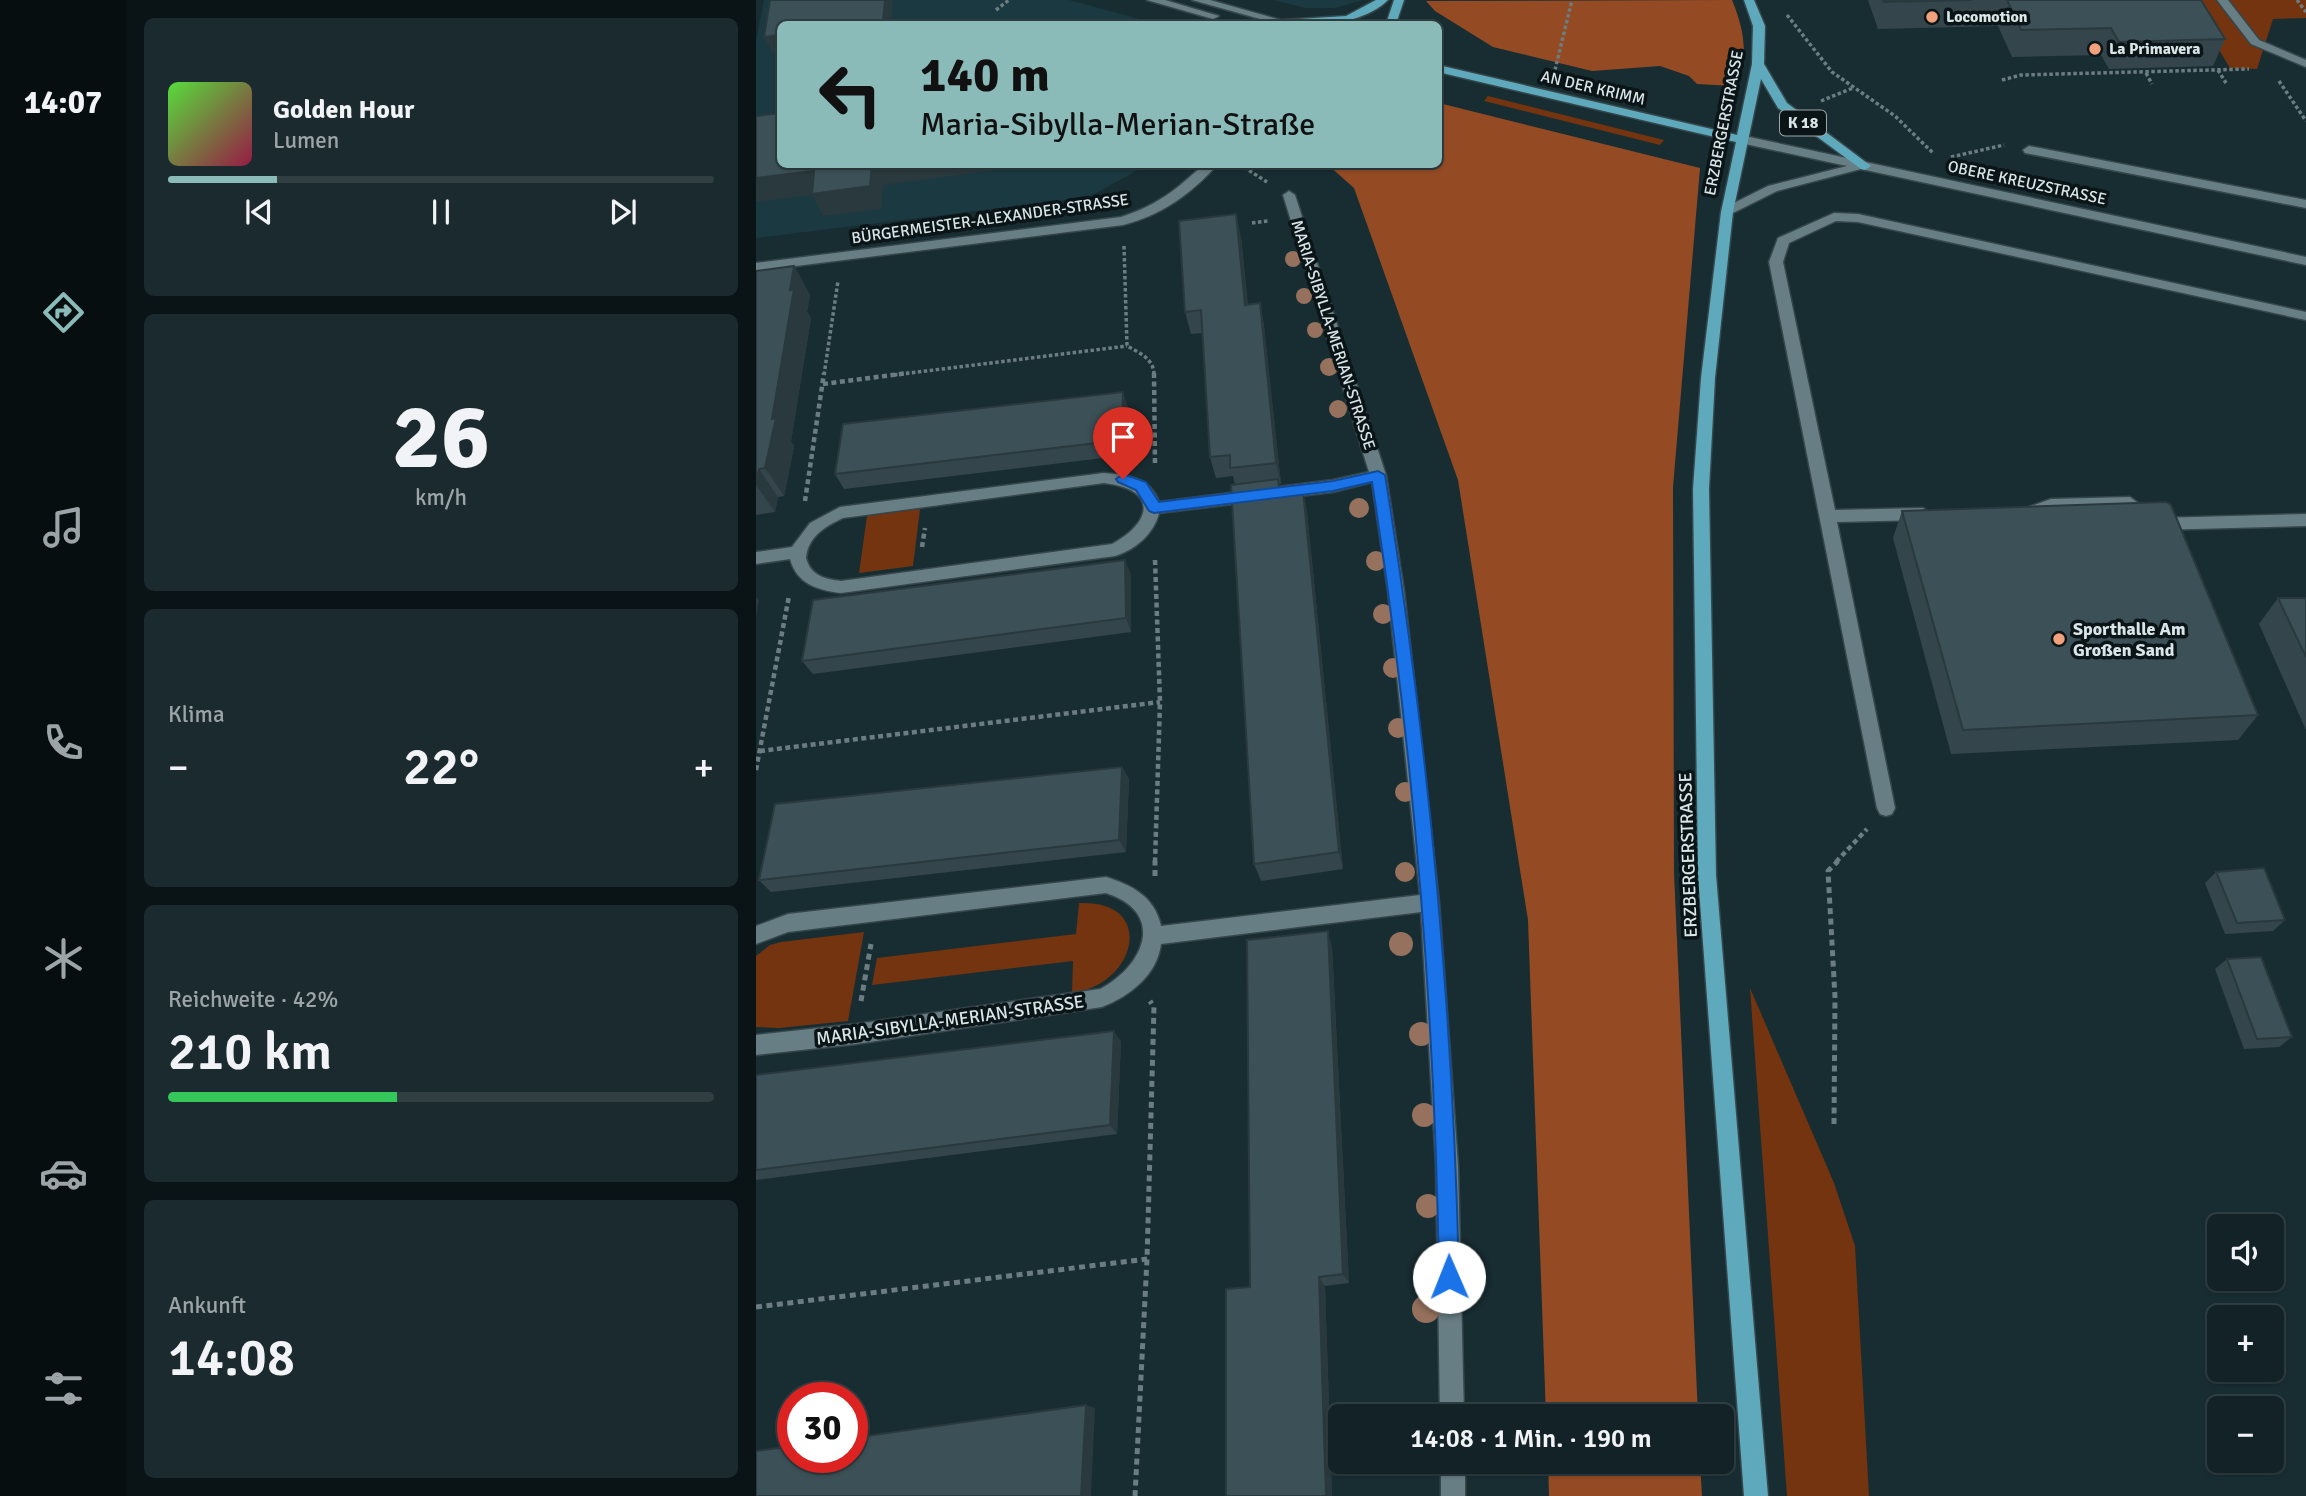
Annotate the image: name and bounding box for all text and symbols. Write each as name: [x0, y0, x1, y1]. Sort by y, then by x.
place label: Locomotion: [1946, 7, 2028, 27]
marker: Locomotion: [1924, 9, 1940, 25]
place label: La Primavera: [2109, 39, 2201, 59]
marker: La Primavera: [2087, 41, 2103, 57]
text: 140 m: [920, 45, 1050, 105]
icon: left: [805, 49, 896, 140]
street label: ERZBERGERSTRASSE: [1700, 49, 1748, 197]
street label: AN DER KRIMM: [1539, 66, 1647, 110]
text: 14:07: [24, 83, 102, 122]
text: Golden Hour: [273, 94, 414, 126]
text: Maria-Sibylla-Merian-Straße: [920, 105, 1315, 144]
road number: K 18: [1780, 111, 1826, 136]
text: Lumen: [273, 126, 339, 155]
street label: OBERE KREUZSTRASSE: [1946, 156, 2108, 210]
street label: BÜRGERMEISTER-ALEXANDER-STRASSE: [850, 190, 1130, 248]
icon: previous: [240, 193, 278, 231]
icon: pause: [422, 193, 460, 231]
icon: next: [604, 193, 642, 231]
street label: MARIA-SIBYLLA-MERIAN-STRASSE: [1286, 218, 1380, 452]
icon: directions: [39, 288, 88, 337]
text: 26: [392, 381, 490, 494]
pin: [1093, 407, 1153, 479]
icon: arrive: [1104, 418, 1142, 456]
text: km/h: [415, 483, 467, 512]
icon: music: [39, 503, 88, 552]
place label: Sporthalle Am Großen Sand: [2073, 618, 2186, 661]
marker: Sporthalle Am Großen Sand: [2051, 631, 2067, 647]
text: Klima: [168, 700, 225, 729]
icon: phone: [39, 718, 88, 767]
text: 22°: [403, 735, 479, 799]
text: −: [168, 744, 189, 791]
text: +: [693, 744, 714, 791]
street label: ERZBERGERSTRASSE: [1674, 772, 1702, 938]
icon: climate: [39, 934, 88, 983]
text: Reichweite · 42%: [168, 985, 338, 1014]
street label: MARIA-SIBYLLA-MERIAN-STRASSE: [815, 990, 1085, 1050]
text: 210 km: [168, 1020, 332, 1084]
icon: car: [39, 1149, 88, 1198]
map controls: [2207, 1214, 2284, 1473]
button: sound: [2207, 1214, 2284, 1291]
position arrow: [1412, 1240, 1486, 1314]
text: Ankunft: [168, 1291, 246, 1320]
button: +: [2207, 1305, 2284, 1382]
text: 14:08: [168, 1326, 295, 1390]
icon: filters: [39, 1364, 88, 1413]
speed limit sign: 30: [777, 1382, 868, 1473]
button: −: [2207, 1396, 2284, 1473]
text: 14:08 · 1 Min. · 190 m: [1410, 1423, 1652, 1455]

